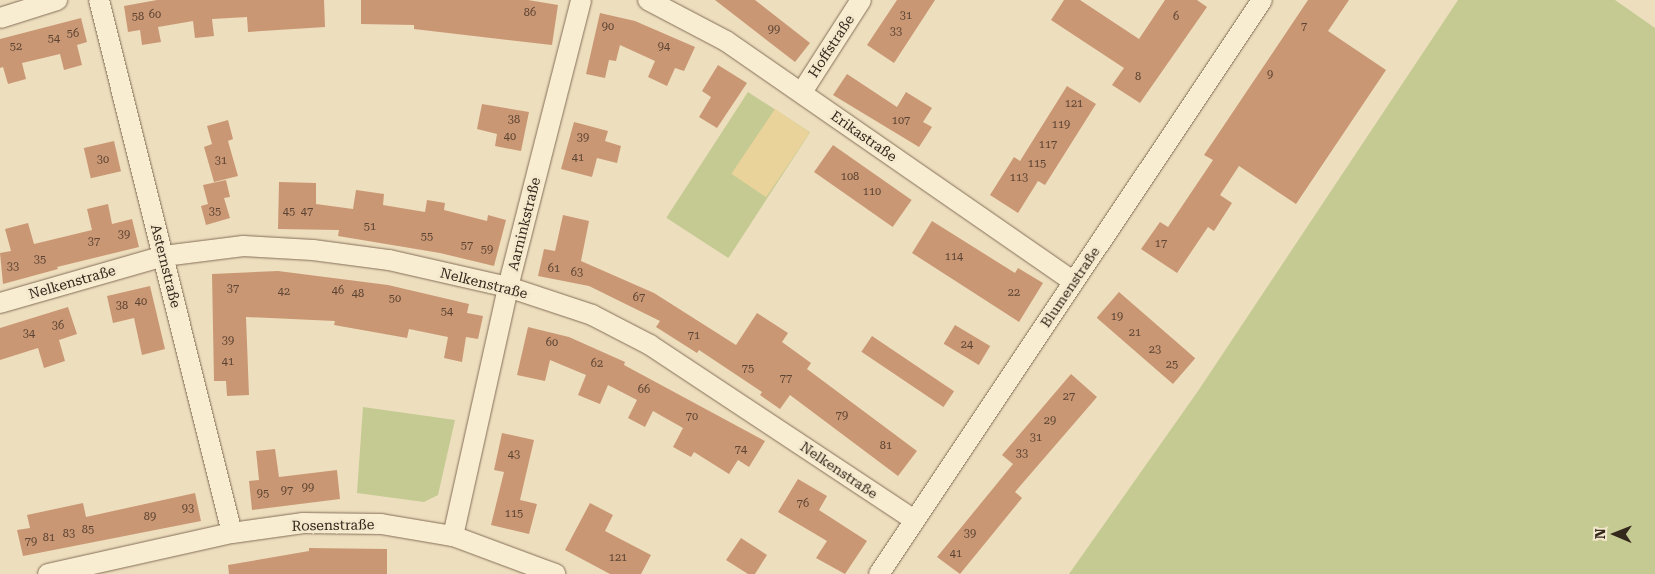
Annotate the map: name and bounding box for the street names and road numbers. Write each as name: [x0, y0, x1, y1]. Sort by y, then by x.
street label: Hoffstraße: [804, 11, 858, 81]
street label: Erikastraße: [828, 107, 900, 165]
street label: Aarninkstraße: [504, 176, 544, 272]
street label: Asternstraße: [147, 222, 185, 310]
street label: Blumenstraße: [1037, 244, 1103, 330]
street label: Nelkenstraße: [27, 262, 117, 302]
street label: Nelkenstraße: [438, 264, 530, 302]
street label: Nelkenstraße: [797, 438, 881, 502]
street label: Rosenstraße: [291, 516, 375, 534]

